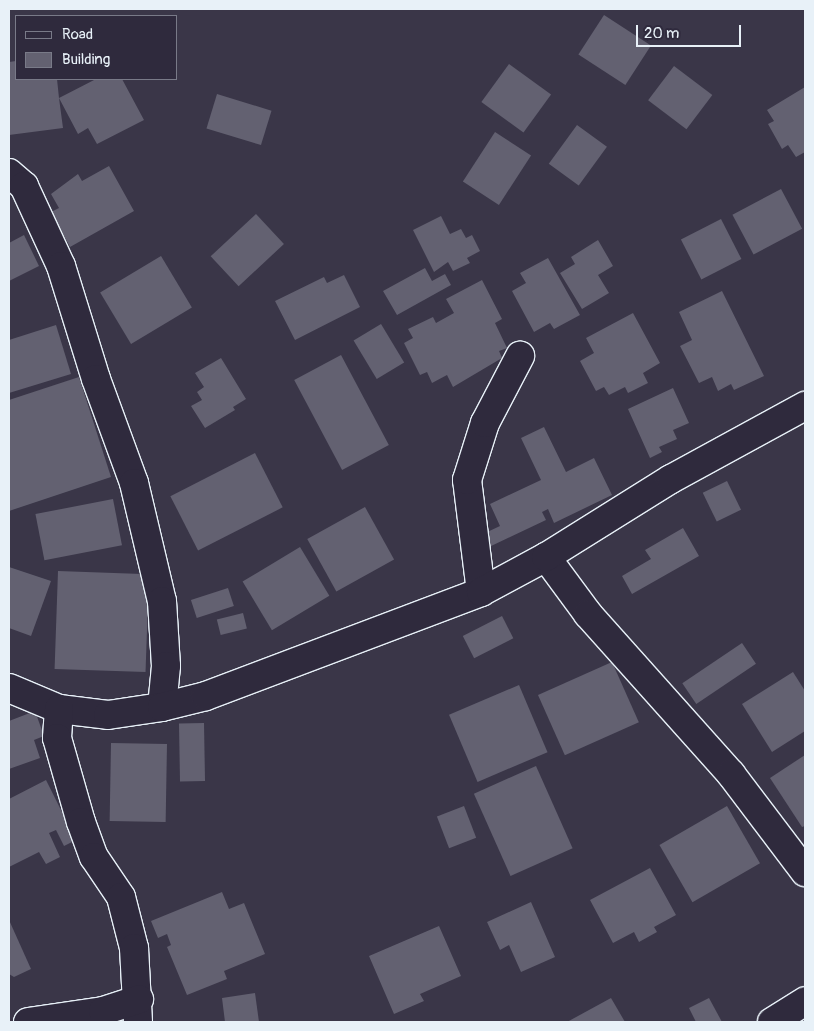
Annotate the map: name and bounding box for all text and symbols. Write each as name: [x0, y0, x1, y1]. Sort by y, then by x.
legend: [15, 15, 178, 80]
scale bar: [639, 15, 744, 47]
text: 20 m: [644, 24, 679, 43]
text: Road: [62, 25, 93, 44]
text: Building: [62, 50, 110, 69]

